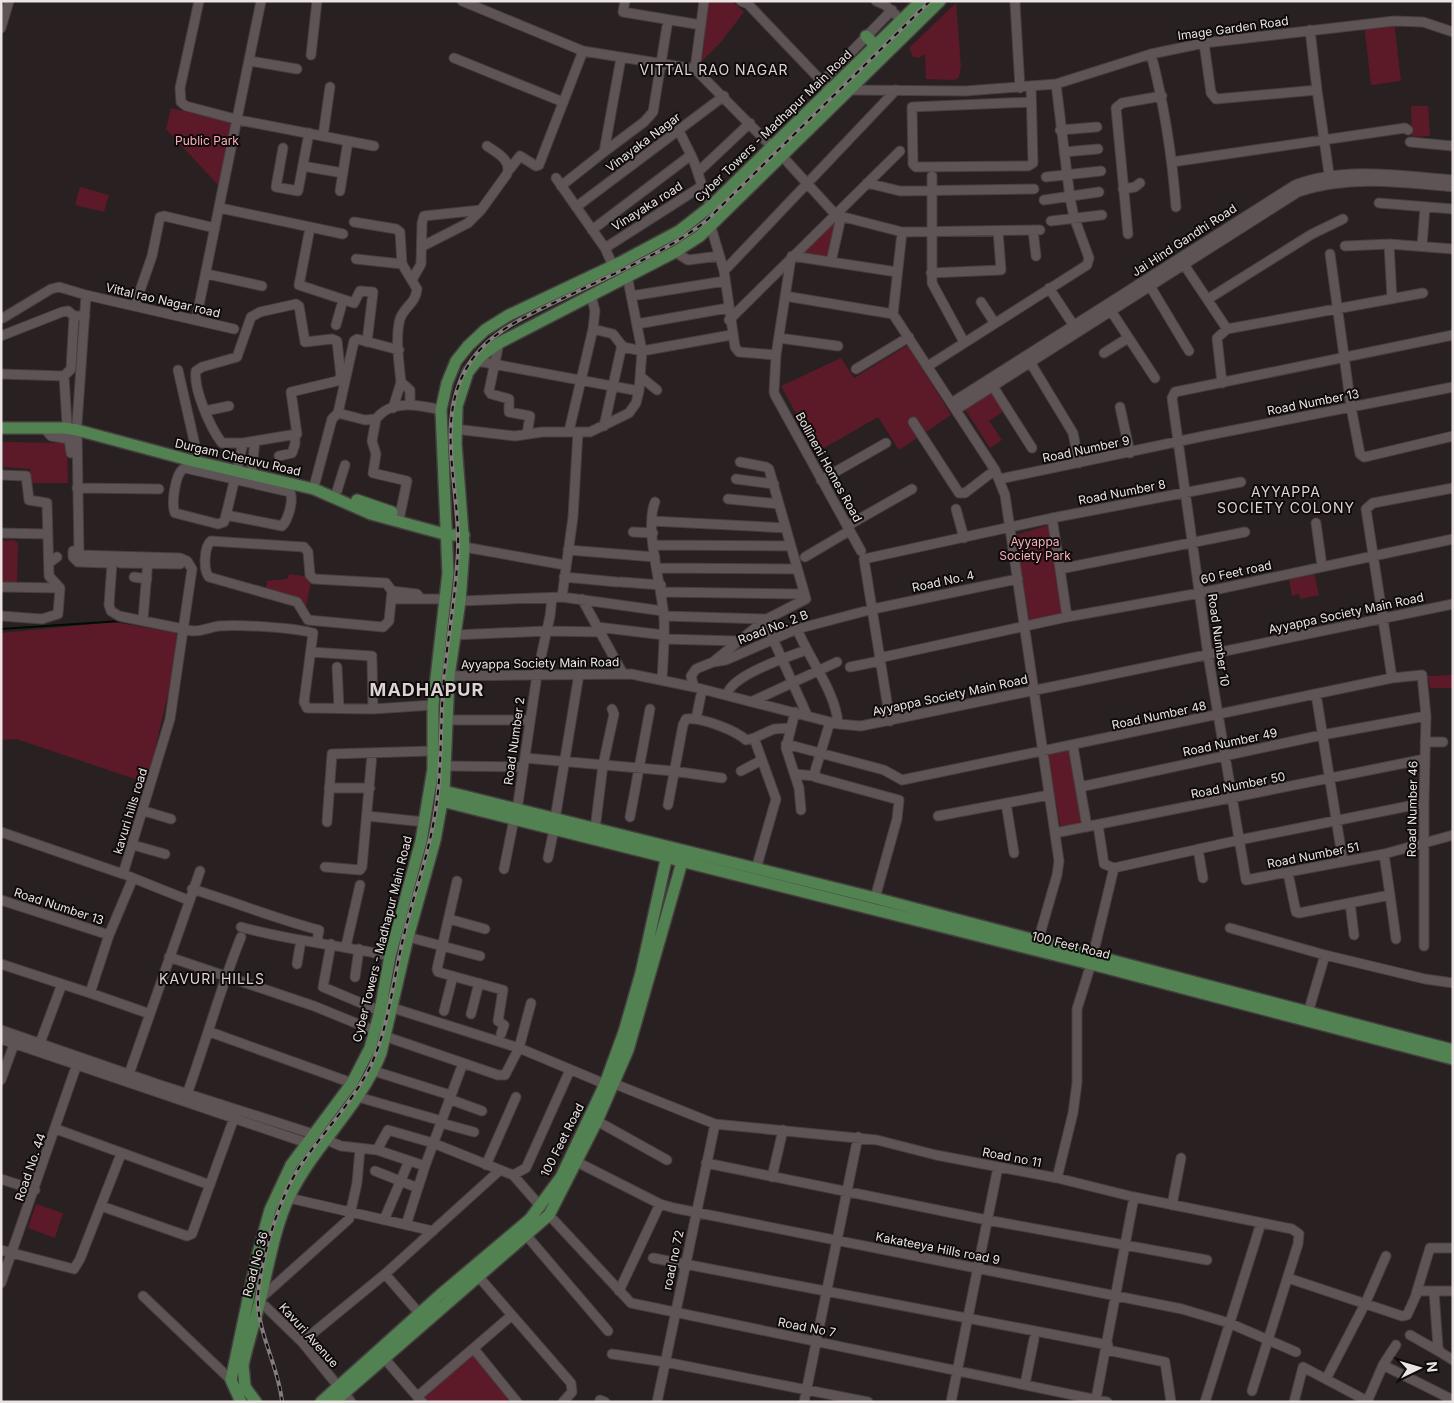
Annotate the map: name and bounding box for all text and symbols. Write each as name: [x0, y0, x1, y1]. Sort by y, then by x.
street label: Image Garden Road: [1177, 13, 1289, 43]
street label: Cyber Towers - Madhapur Main Road: [691, 47, 855, 205]
district label: VITTAL RAO NAGAR: [639, 61, 789, 78]
street label: Vinayaka Nagar: [603, 109, 684, 175]
park label: Public Park: [175, 133, 239, 148]
street label: Vinayaka road: [609, 178, 685, 234]
street label: Jai Hind Gandhi Road: [1129, 200, 1239, 280]
street label: Vittal rao Nagar road: [104, 280, 222, 320]
street label: Road Number 13: [1266, 386, 1360, 418]
street label: Bollineni Homes Road: [793, 409, 865, 525]
street label: Road Number 9: [1041, 432, 1131, 466]
street label: Durgam Cheruvu Road: [174, 435, 302, 479]
street label: Road Number 8: [1077, 476, 1167, 508]
district label: AYYAPPA SOCIETY COLONY: [1217, 483, 1355, 516]
park label: Ayyappa Society Park: [999, 534, 1071, 563]
street label: 60 Feet road: [1199, 557, 1273, 587]
street label: Road No. 4: [911, 567, 976, 595]
street label: Ayyappa Society Main Road: [1267, 589, 1425, 637]
street label: Road Number 10: [1205, 593, 1233, 687]
street label: Road No. 2 B: [736, 607, 810, 647]
street label: Ayyappa Society Main Road: [461, 654, 619, 672]
street label: Ayyappa Society Main Road: [871, 671, 1029, 719]
district label: MADHAPUR: [370, 679, 484, 700]
street label: Road Number 2: [500, 696, 528, 786]
street label: Road Number 48: [1110, 698, 1208, 732]
street label: Road Number 49: [1181, 725, 1279, 759]
street label: Road Number 46: [1404, 761, 1420, 857]
street label: kavuri hills road: [110, 766, 150, 856]
street label: Road Number 50: [1189, 768, 1287, 802]
street label: Cyber Towers - Madhapur Main Road: [349, 834, 415, 1044]
street label: Road Number 51: [1266, 839, 1360, 871]
street label: Road Number 13: [12, 884, 106, 928]
street label: 100 Feet Road: [1030, 928, 1112, 962]
district label: KAVURI HILLS: [159, 970, 265, 987]
street label: 100 Feet Road: [537, 1101, 587, 1179]
street label: Road No. 44: [11, 1131, 49, 1203]
street label: Road no 11: [981, 1144, 1043, 1170]
street label: road no 72: [659, 1229, 687, 1291]
street label: Kakateeya Hills road 9: [875, 1229, 1001, 1267]
street label: Road No 36: [239, 1230, 271, 1298]
street label: Kavuri Avenue: [276, 1300, 342, 1370]
street label: Road No 7: [777, 1314, 837, 1340]
north arrow: [1394, 1343, 1444, 1393]
text: N: [1424, 1361, 1441, 1373]

